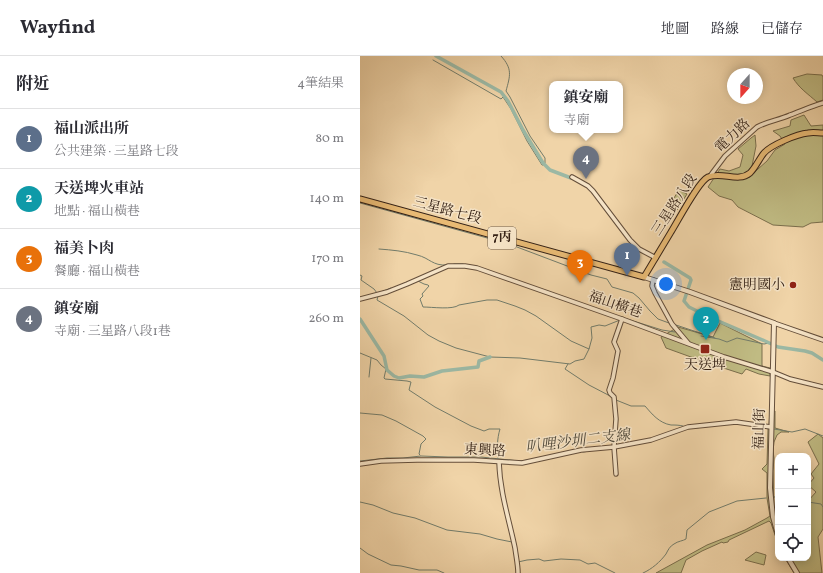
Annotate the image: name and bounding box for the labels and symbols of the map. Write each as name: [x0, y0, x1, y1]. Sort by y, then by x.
north arrow: [727, 68, 763, 104]
street label: 電力路: [711, 115, 755, 157]
pin: 4: [573, 146, 599, 179]
street label: 三星路八段: [648, 170, 702, 240]
street label: 三星路七段: [411, 193, 483, 229]
road number: 7丙: [488, 227, 516, 249]
pin: 1: [614, 243, 640, 276]
pin: 3: [567, 250, 593, 283]
your location: [656, 274, 676, 294]
place label: 憲明國小: [729, 276, 785, 295]
marker: 憲明國小: [788, 280, 798, 290]
street label: 福山橫巷: [585, 287, 645, 323]
pin: 2: [693, 307, 719, 340]
marker: 天送埤: [699, 343, 711, 355]
place label: 天送埤: [684, 356, 726, 375]
street label: 福山街: [750, 408, 770, 450]
water label: 叭哩沙圳二支線: [525, 425, 633, 459]
street label: 東興路: [464, 440, 506, 462]

